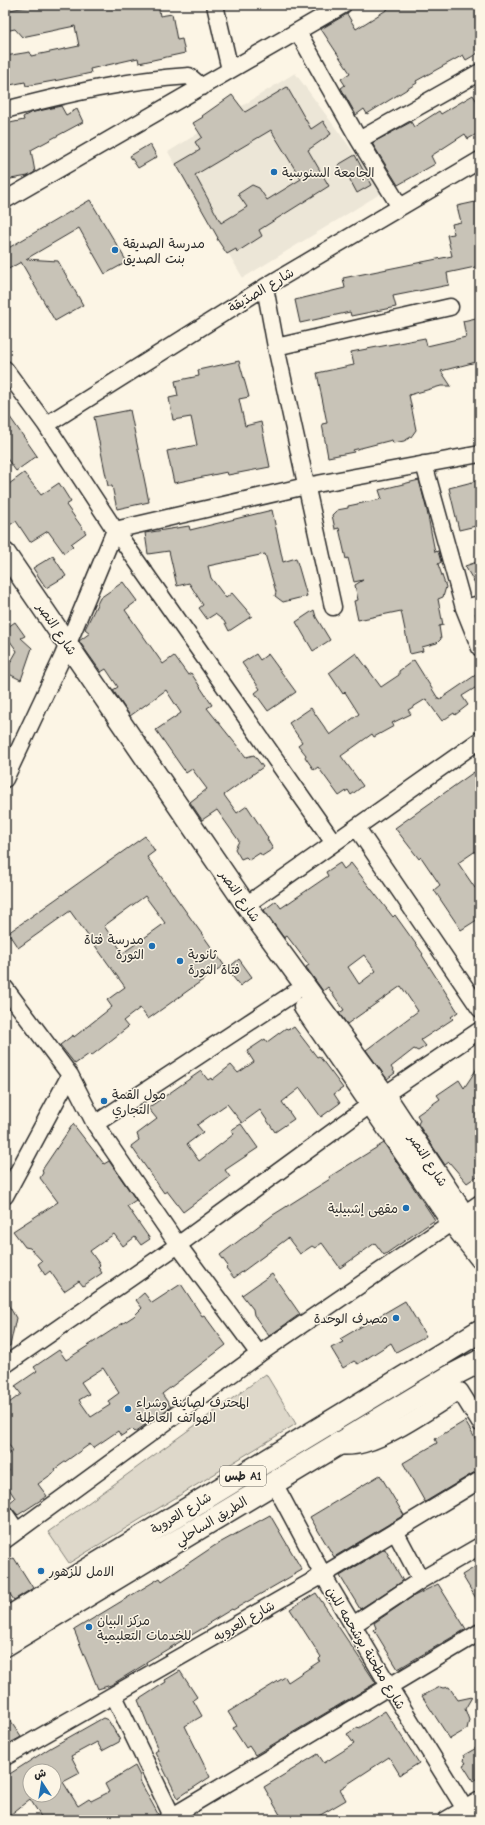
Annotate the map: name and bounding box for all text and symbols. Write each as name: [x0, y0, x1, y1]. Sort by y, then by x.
place label: الجامعة السنوسية: [282, 165, 375, 181]
marker: الجامعة السنوسية: [269, 167, 279, 177]
place label: مدرسة الصديقة بنت الصديق: [123, 236, 205, 267]
marker: مدرسة الصديقة بنت الصديق: [110, 245, 120, 255]
street label: شارع الصدّيقة: [226, 265, 298, 317]
street label: شارع النصر: [32, 599, 80, 659]
street label: شارع النصر: [215, 866, 263, 926]
place label: مدرسة فتاة الثورة: [84, 932, 144, 963]
marker: مدرسة فتاة الثورة: [147, 941, 157, 951]
place label: ثانوية فتاة الثورة: [188, 947, 240, 978]
marker: ثانوية فتاة الثورة: [175, 956, 185, 966]
place label: مول القمة التجاري: [112, 1087, 166, 1119]
marker: مول القمة التجاري: [99, 1096, 109, 1106]
street label: شارع النصر: [403, 1130, 451, 1190]
place label: مقهى إشبيلية: [328, 1201, 398, 1218]
marker: مقهى إشبيلية: [401, 1203, 411, 1213]
place label: مصرف الوحدة: [314, 1311, 388, 1327]
marker: مصرف الوحدة: [391, 1313, 401, 1323]
place label: المحترف لصاينة وشراء الهواتف العاطلة: [136, 1395, 249, 1426]
marker: المحترف لصاينة وشراء الهواتف العاطلة: [123, 1404, 133, 1414]
road number: طس A1: [220, 1466, 266, 1486]
street label: شارع العروبة: [148, 1489, 215, 1539]
street label: الطريق الساحلي: [172, 1494, 252, 1552]
place label: الامل للزهور: [48, 1564, 114, 1580]
marker: الامل للزهور: [36, 1566, 46, 1576]
street label: شارع مطحنة بوشحمه للبن: [322, 1584, 409, 1713]
street label: شارع العروبه: [211, 1598, 278, 1646]
place label: مركز البيان للخدمات التعليمية: [97, 1613, 191, 1644]
marker: مركز البيان للخدمات التعليمية: [84, 1622, 94, 1632]
north arrow: [22, 1763, 62, 1803]
text: ش: [33, 1766, 47, 1781]

